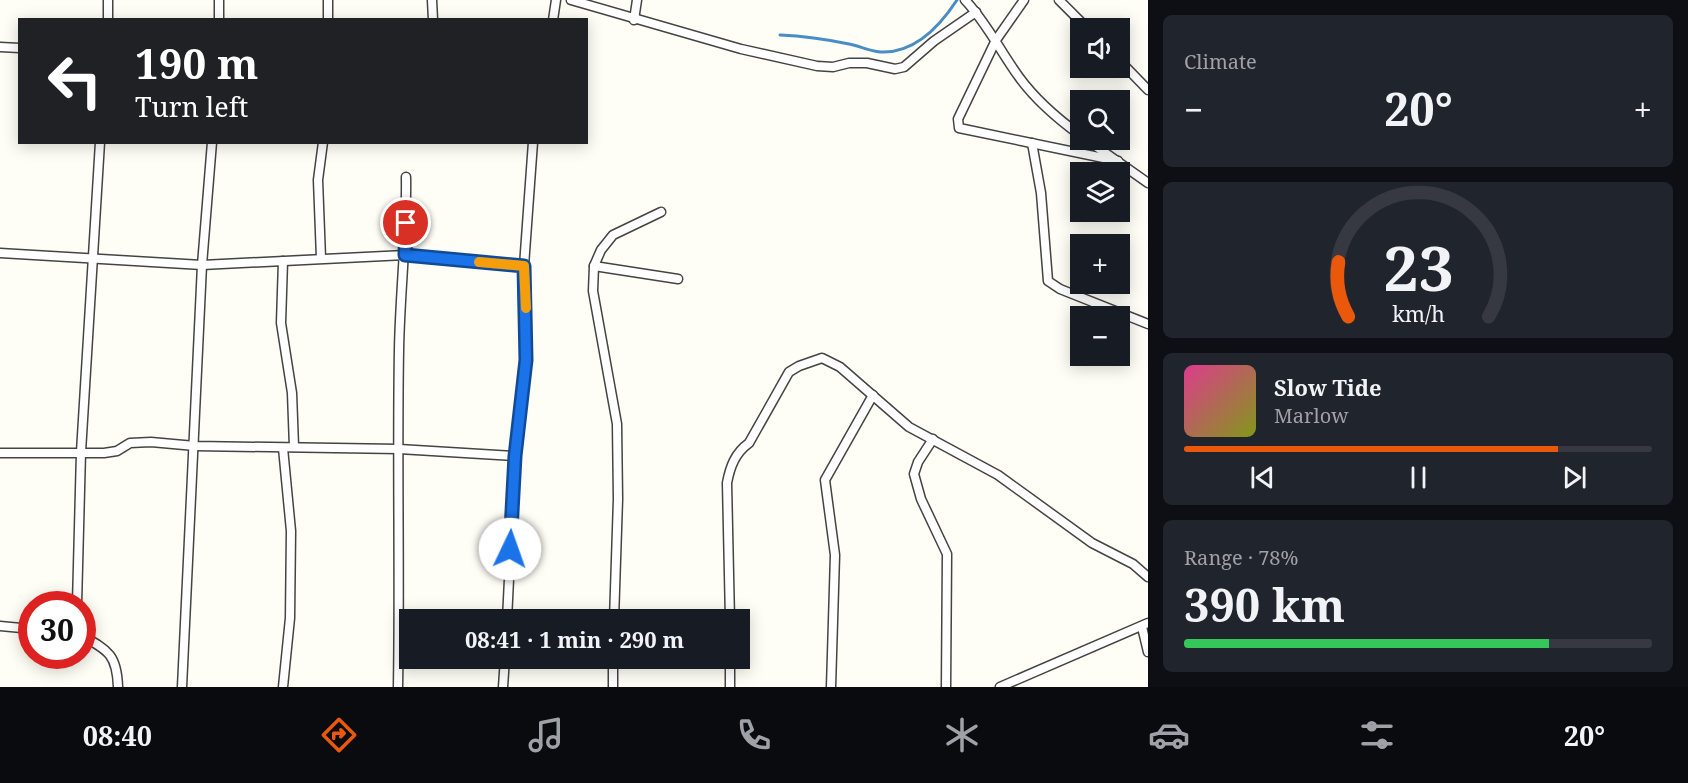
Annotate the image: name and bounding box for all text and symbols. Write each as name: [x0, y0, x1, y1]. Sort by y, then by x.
map controls: [1070, 18, 1130, 366]
button: sound: [1070, 18, 1130, 78]
text: 190 m: [135, 34, 259, 91]
icon: left: [36, 42, 114, 120]
text: Climate: [1184, 48, 1257, 75]
text: 20°: [1384, 78, 1453, 139]
text: −: [1184, 87, 1203, 132]
text: +: [1634, 87, 1652, 132]
text: Turn left: [135, 88, 248, 125]
button: search: [1070, 90, 1130, 150]
button: layers: [1070, 162, 1130, 222]
pin: [380, 197, 431, 248]
icon: arrive: [389, 206, 422, 239]
text: 23: [1383, 224, 1453, 309]
button: +: [1070, 234, 1130, 294]
text: km/h: [1392, 299, 1445, 328]
button: −: [1070, 306, 1130, 366]
text: Slow Tide: [1274, 372, 1382, 402]
text: Marlow: [1274, 402, 1348, 429]
icon: previous: [1246, 461, 1279, 494]
icon: pause: [1402, 461, 1435, 494]
icon: next: [1558, 461, 1591, 494]
position arrow: [478, 517, 542, 581]
text: Range · 78%: [1184, 544, 1298, 571]
text: 390 km: [1184, 574, 1345, 635]
speed limit sign: 30: [18, 591, 96, 669]
text: 08:41 · 1 min · 290 m: [465, 624, 684, 654]
icon: directions: [318, 714, 360, 756]
icon: music: [525, 714, 567, 756]
icon: phone: [733, 714, 775, 756]
icon: climate: [941, 714, 983, 756]
icon: car: [1148, 714, 1190, 756]
icon: filters: [1356, 714, 1398, 756]
text: 08:40: [83, 717, 152, 754]
text: 20°: [1564, 717, 1605, 754]

